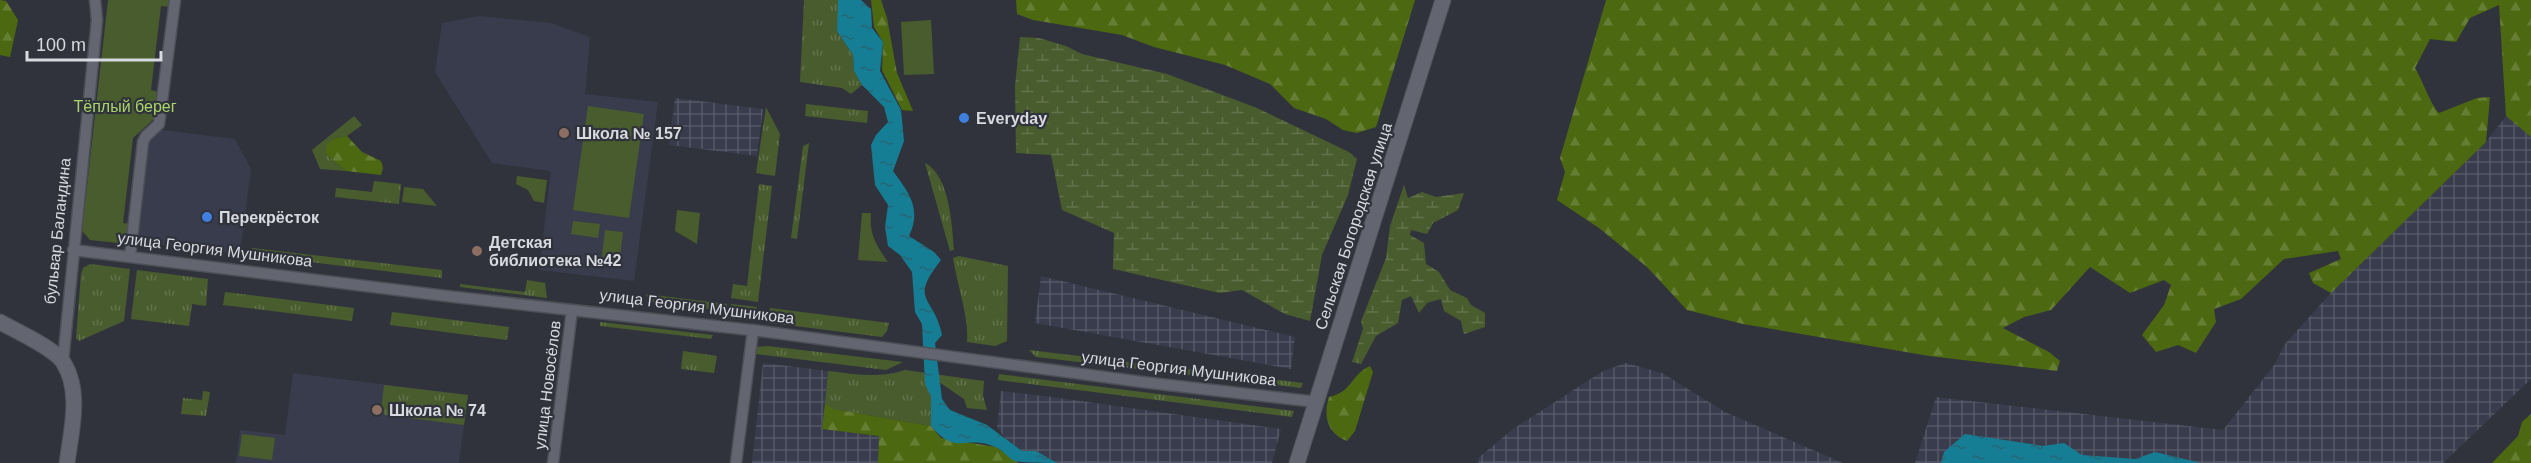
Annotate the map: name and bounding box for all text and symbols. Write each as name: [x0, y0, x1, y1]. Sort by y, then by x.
scale bar: [27, 24, 160, 62]
text: 100 m: [36, 35, 86, 55]
park label: Тёплый берег: [73, 98, 177, 115]
place label: Everyday: [976, 110, 1047, 127]
marker: Everyday: [957, 111, 971, 125]
street label: Сельская Богородская улица: [1312, 120, 1395, 332]
place label: Школа № 157: [576, 125, 682, 142]
marker: Школа № 157: [557, 126, 571, 140]
street label: бульвар Баландина: [41, 157, 74, 305]
place label: Перекрёсток: [219, 209, 320, 226]
marker: Перекрёсток: [200, 210, 214, 224]
street label: улица Георгия Мушникова: [117, 229, 313, 270]
place label: Детская библиотека №42: [489, 234, 621, 269]
marker: Детская библиотека №42: [470, 244, 484, 258]
street label: улица Георгия Мушникова: [599, 286, 795, 327]
street label: улица Новосёлов: [531, 320, 564, 451]
street label: улица Георгия Мушникова: [1081, 348, 1277, 389]
place label: Школа № 74: [389, 402, 486, 419]
marker: Школа № 74: [370, 403, 384, 417]

